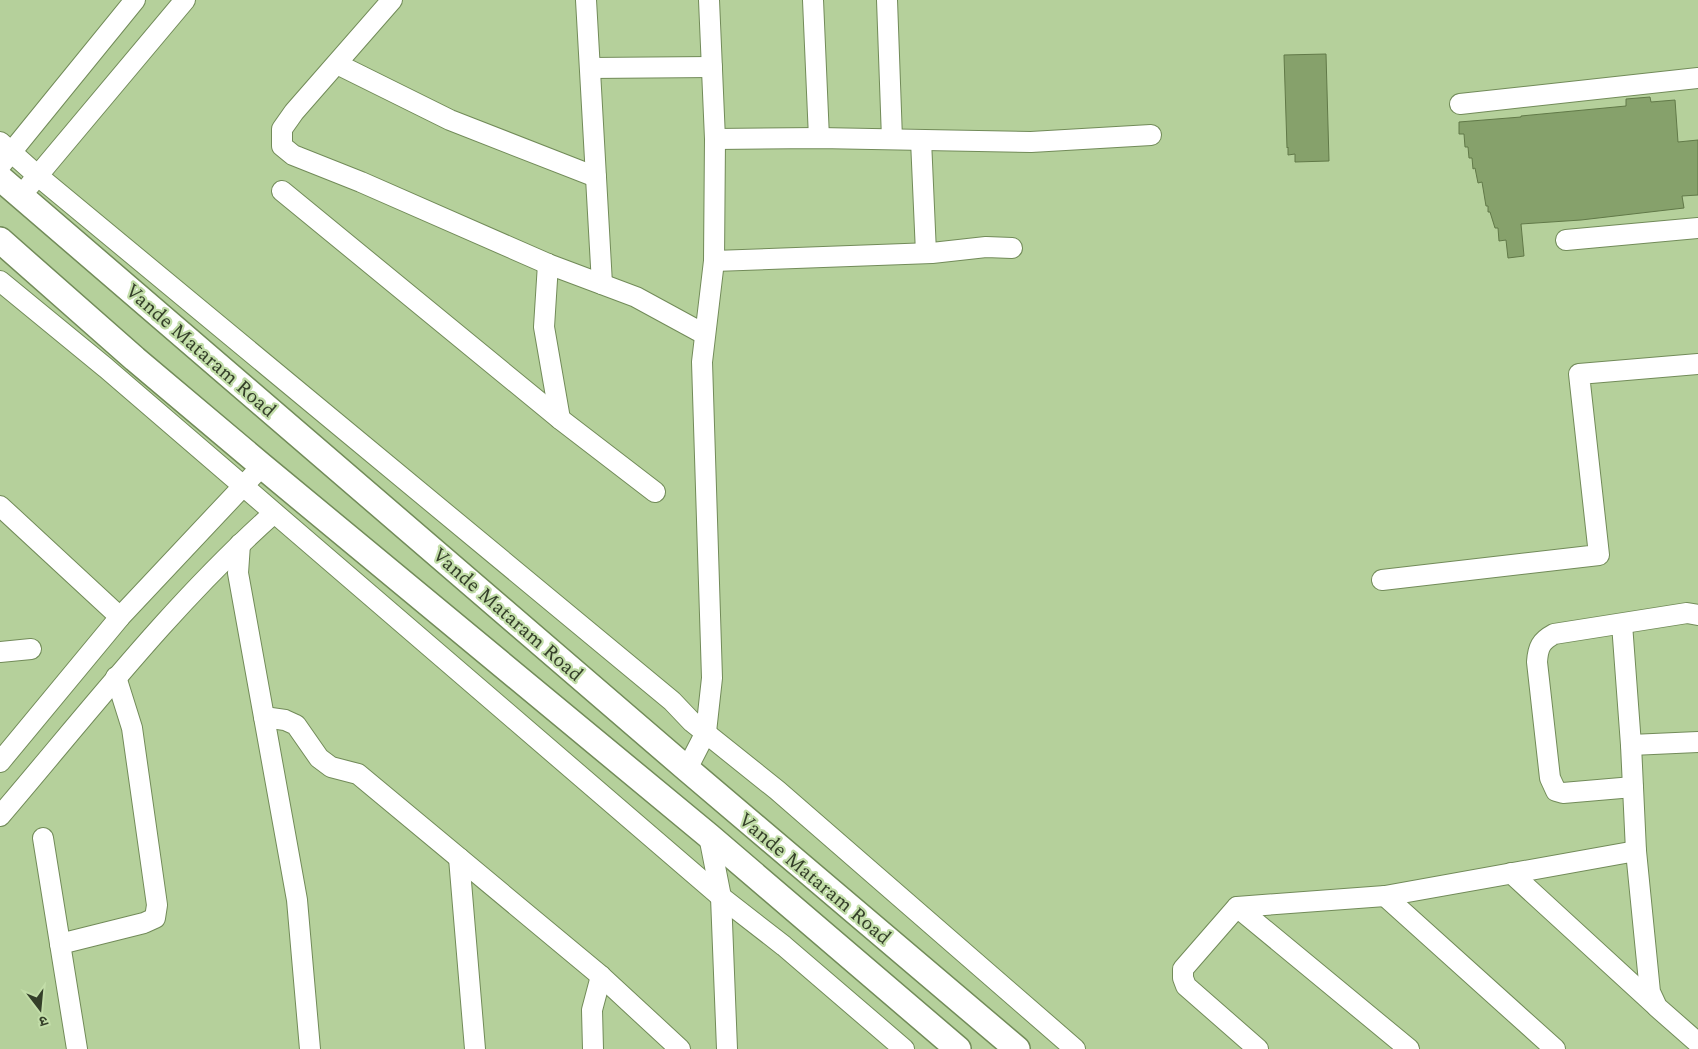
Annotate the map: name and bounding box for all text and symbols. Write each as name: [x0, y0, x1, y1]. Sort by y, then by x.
street label: Vande Mataram Road: [118, 276, 283, 425]
street label: Vande Mataram Road: [425, 540, 590, 689]
street label: Vande Mataram Road: [731, 806, 898, 952]
north arrow: [15, 984, 65, 1034]
text: उ: [36, 1010, 50, 1032]

